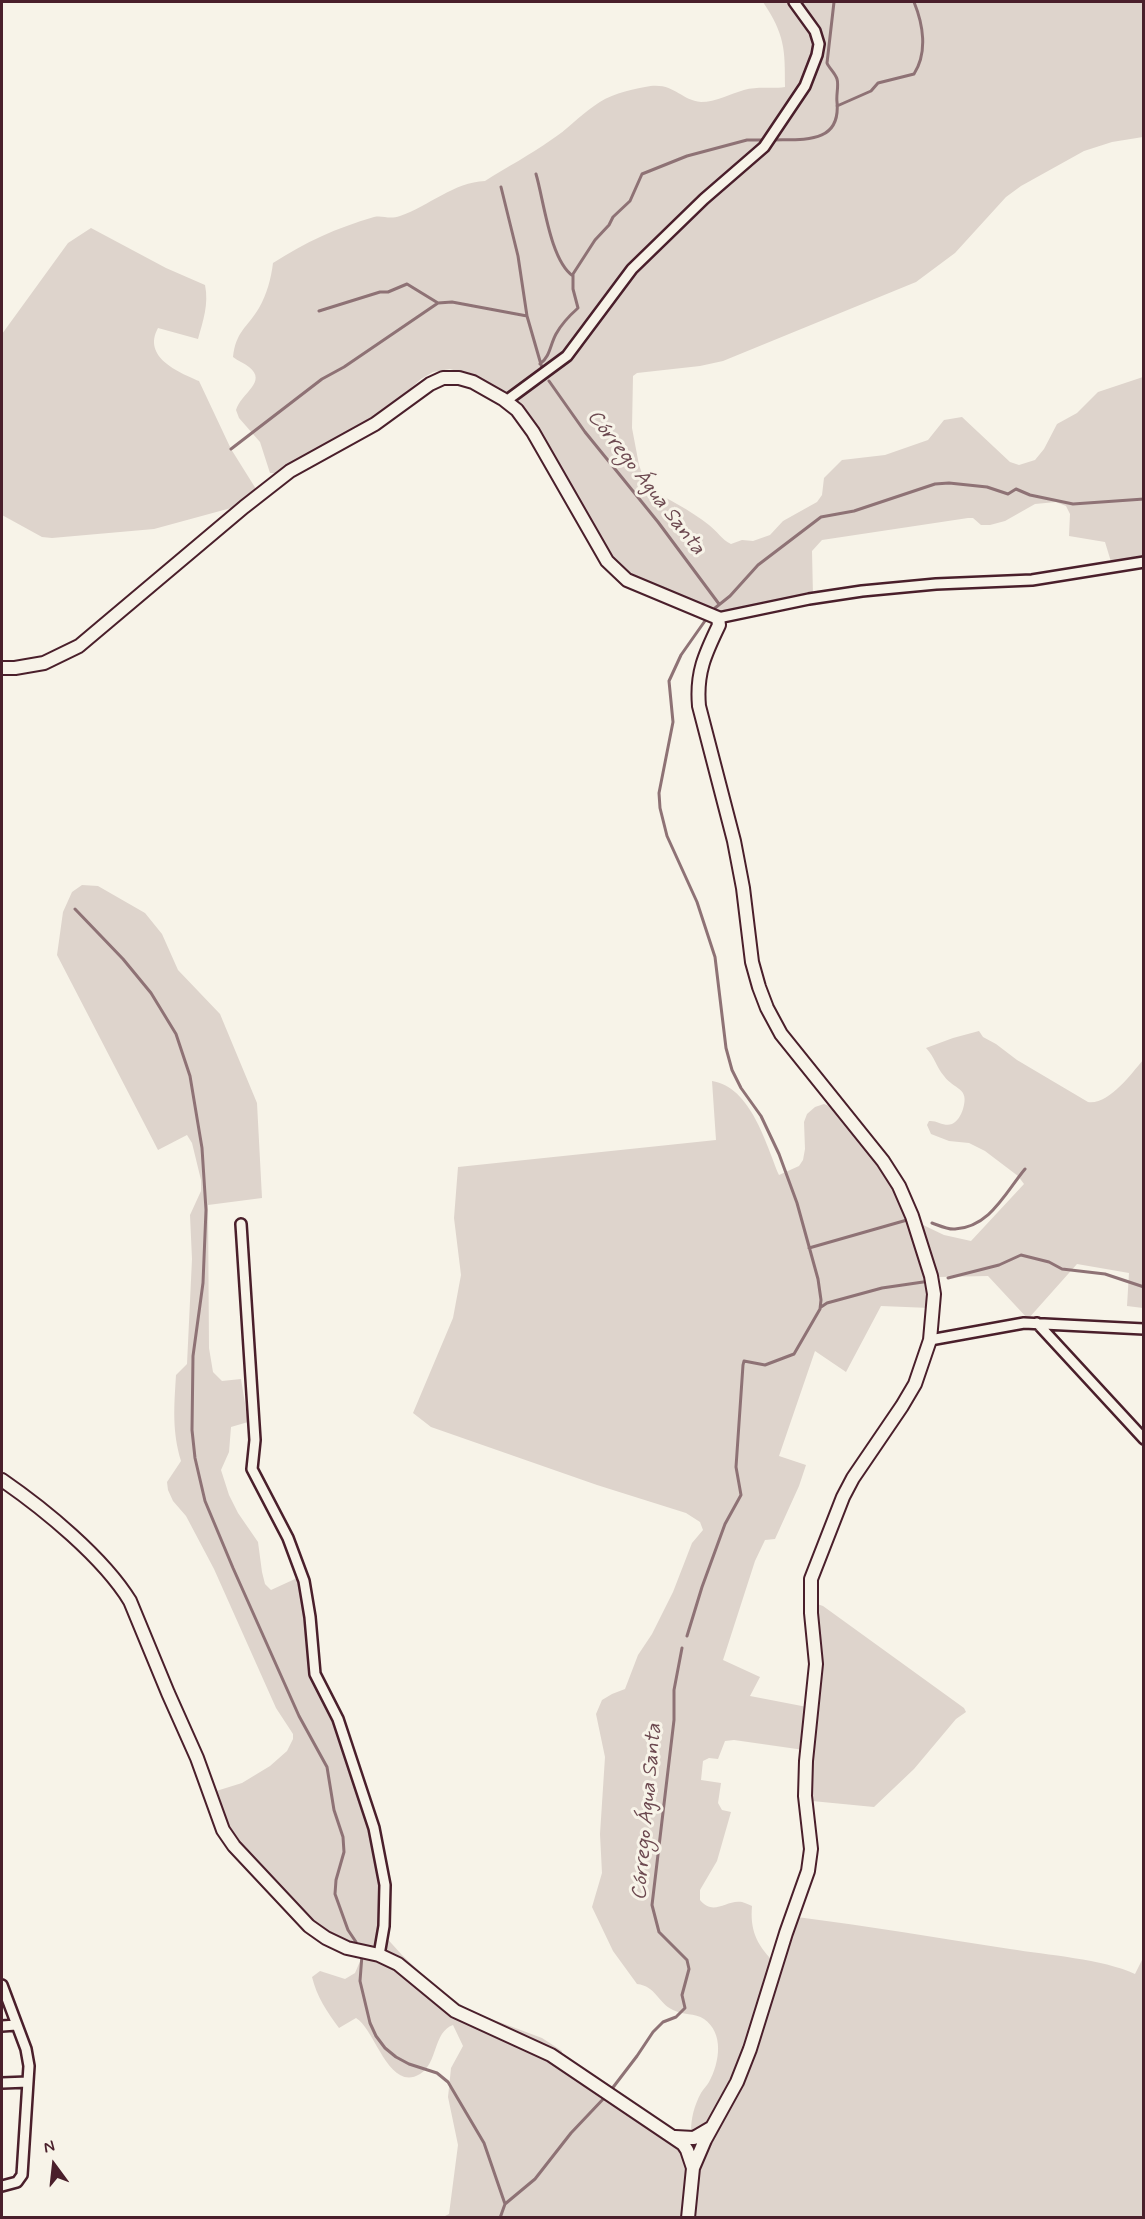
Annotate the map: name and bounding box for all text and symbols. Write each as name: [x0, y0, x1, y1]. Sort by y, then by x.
water label: Córrego Água Santa: [580, 405, 710, 561]
water label: Córrego Água Santa: [628, 1723, 668, 1901]
north arrow: [24, 2135, 84, 2195]
text: N: [41, 2136, 57, 2159]

